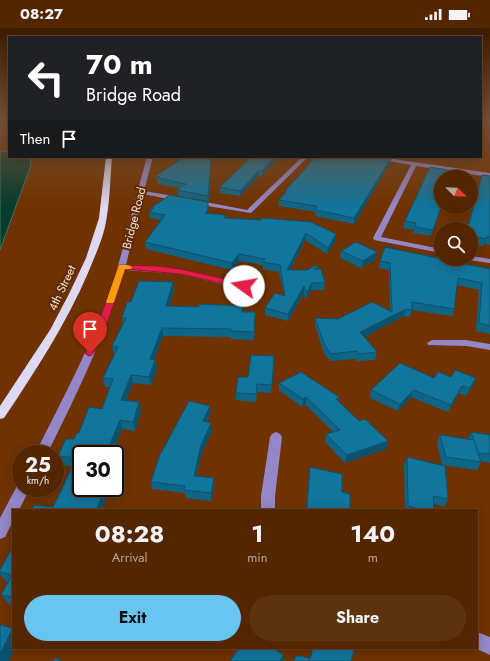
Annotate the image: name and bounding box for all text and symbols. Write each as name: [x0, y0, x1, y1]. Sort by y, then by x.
text: 08:27: [20, 3, 63, 25]
text: 70 m: [86, 44, 153, 85]
icon: left: [20, 52, 72, 104]
text: Bridge Road: [86, 82, 181, 108]
text: Then: [20, 128, 50, 150]
icon: arrive: [58, 128, 80, 150]
north arrow: [434, 170, 478, 214]
map controls: [434, 170, 478, 266]
street label: Bridge Road: [118, 185, 150, 251]
button: search: [434, 222, 478, 266]
street label: 4th Street: [44, 262, 80, 314]
position arrow: [223, 265, 265, 307]
pin: [73, 312, 107, 353]
icon: arrive: [79, 318, 101, 340]
speed limit sign: 30: [72, 445, 124, 497]
text: 25: [25, 451, 51, 480]
text: km/h: [27, 473, 49, 488]
text: 08:28: [95, 516, 164, 551]
text: 1: [251, 516, 263, 551]
text: 140: [350, 516, 395, 551]
text: Arrival: [112, 548, 147, 567]
text: min: [247, 548, 267, 567]
text: m: [368, 548, 378, 567]
button: Exit: [24, 595, 241, 641]
button: Share: [249, 595, 466, 641]

